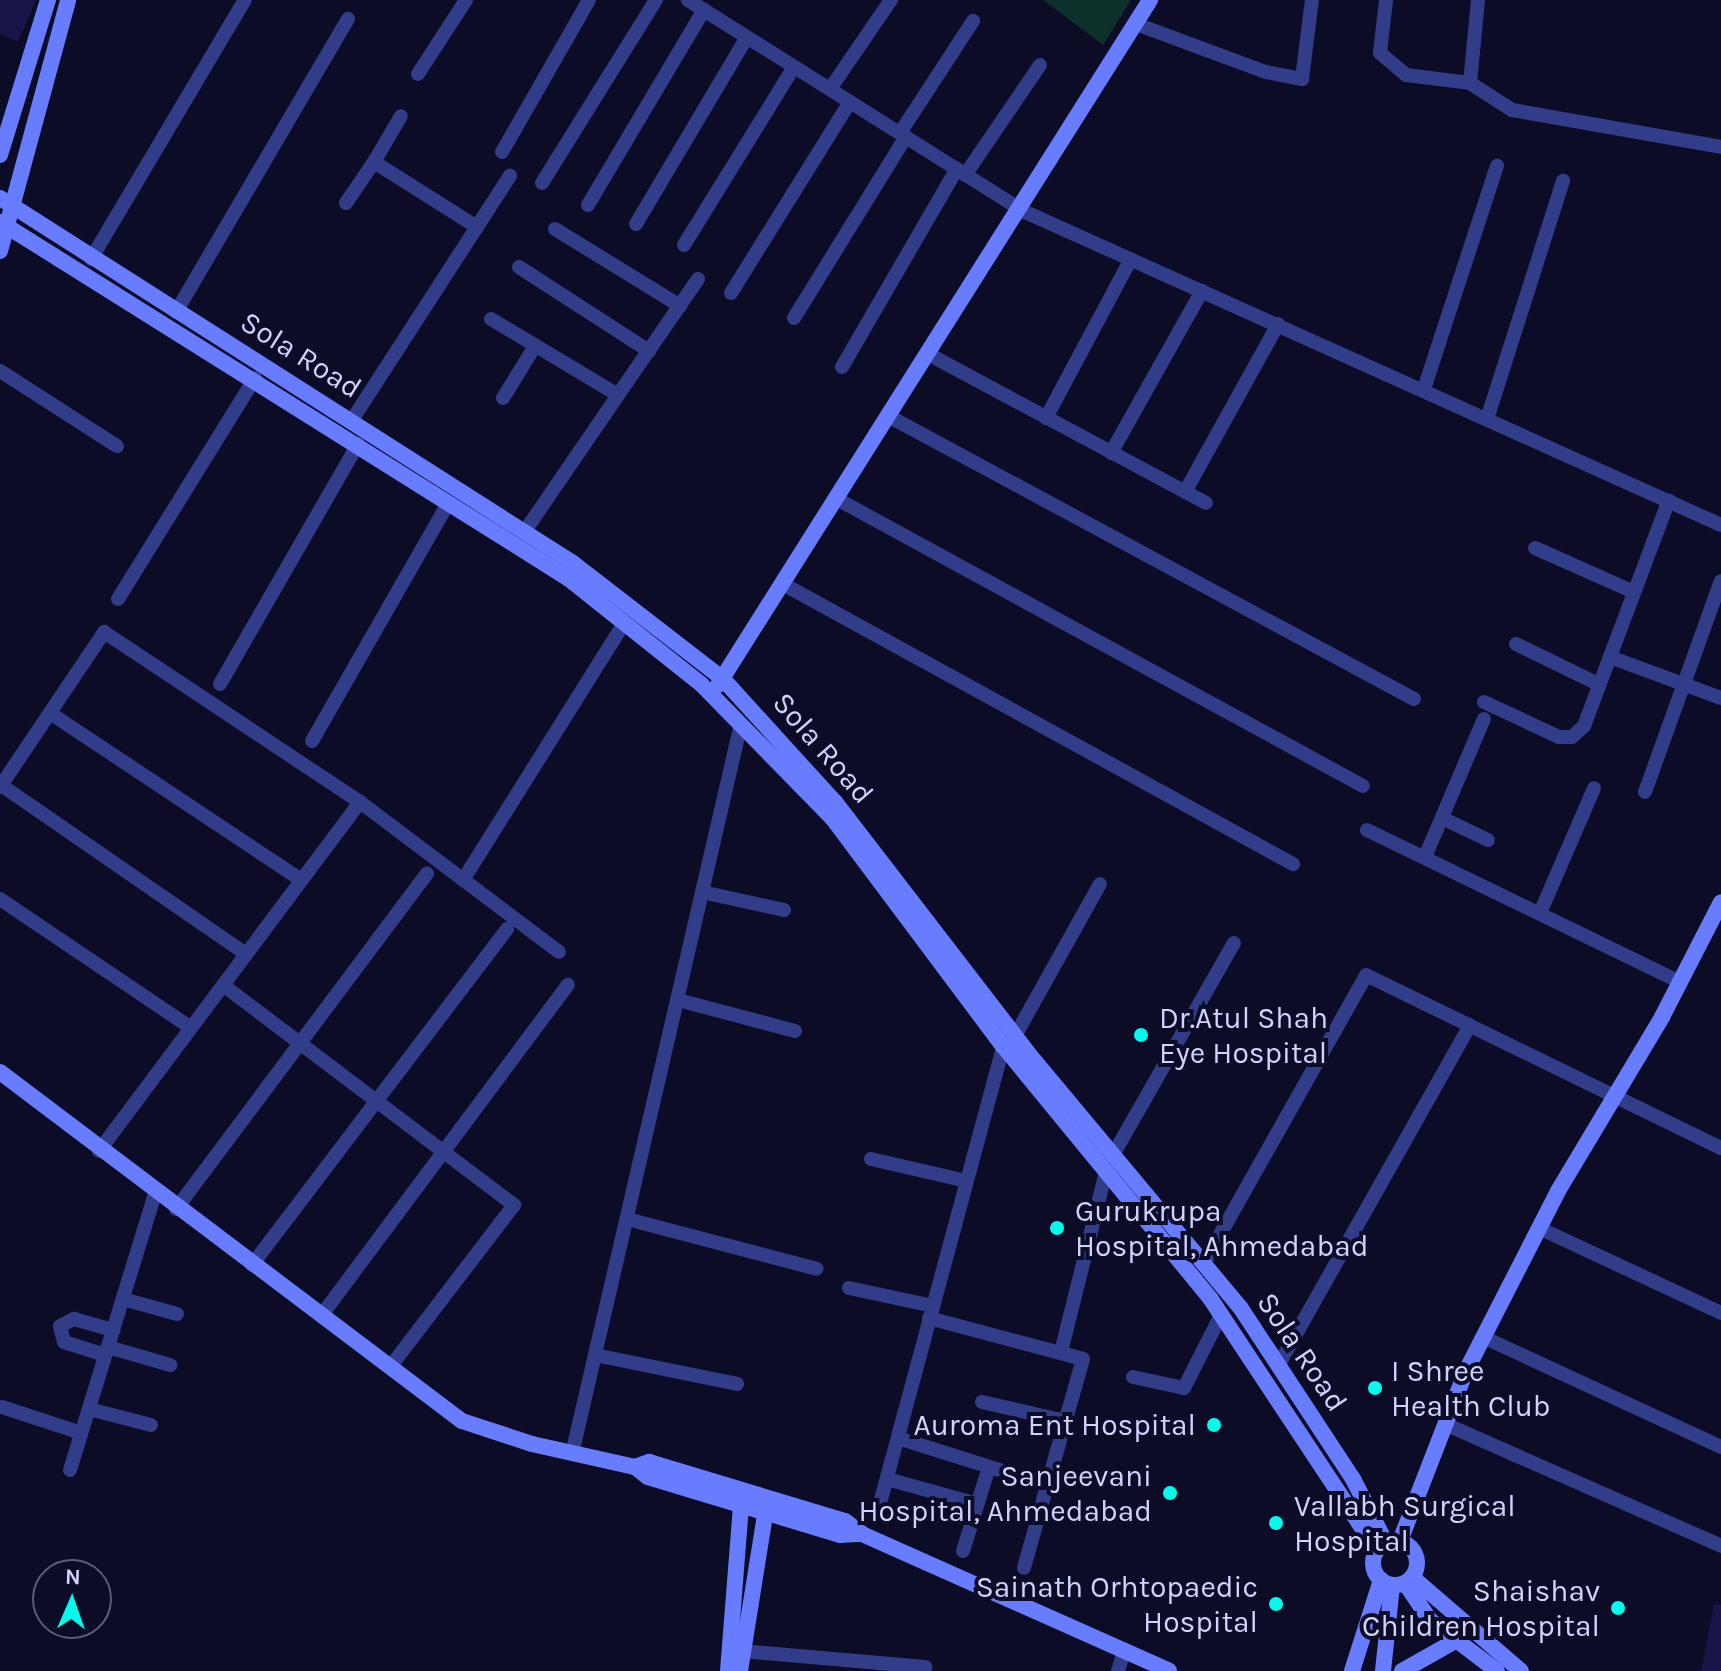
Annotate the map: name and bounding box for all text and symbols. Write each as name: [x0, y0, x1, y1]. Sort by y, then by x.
street label: Sola Road: [234, 304, 368, 406]
street label: Sola Road: [765, 685, 881, 811]
place label: Dr.Atul Shah Eye Hospital: [1159, 1000, 1328, 1070]
marker: Dr.Atul Shah Eye Hospital: [1130, 1024, 1152, 1046]
place label: Gurukrupa Hospital, Ahmedabad: [1075, 1193, 1368, 1264]
marker: Gurukrupa Hospital, Ahmedabad: [1046, 1217, 1068, 1239]
street label: Sola Road: [1249, 1286, 1355, 1418]
place label: I Shree Health Club: [1391, 1353, 1551, 1424]
marker: I Shree Health Club: [1366, 1379, 1384, 1397]
place label: Auroma Ent Hospital: [913, 1407, 1196, 1443]
marker: Auroma Ent Hospital: [1203, 1414, 1225, 1436]
place label: Sanjeevani Hospital, Ahmedabad: [859, 1458, 1152, 1528]
marker: Sanjeevani Hospital, Ahmedabad: [1159, 1482, 1181, 1504]
place label: Vallabh Surgical Hospital: [1294, 1488, 1516, 1558]
marker: Vallabh Surgical Hospital: [1265, 1512, 1287, 1534]
north arrow: [32, 1559, 112, 1639]
text: N: [64, 1564, 81, 1590]
place label: Sainath Orhtopaedic Hospital: [976, 1569, 1258, 1640]
place label: Shaishav Children Hospital: [1362, 1573, 1600, 1644]
marker: Sainath Orhtopaedic Hospital: [1265, 1593, 1287, 1615]
marker: Shaishav Children Hospital: [1607, 1597, 1629, 1619]

